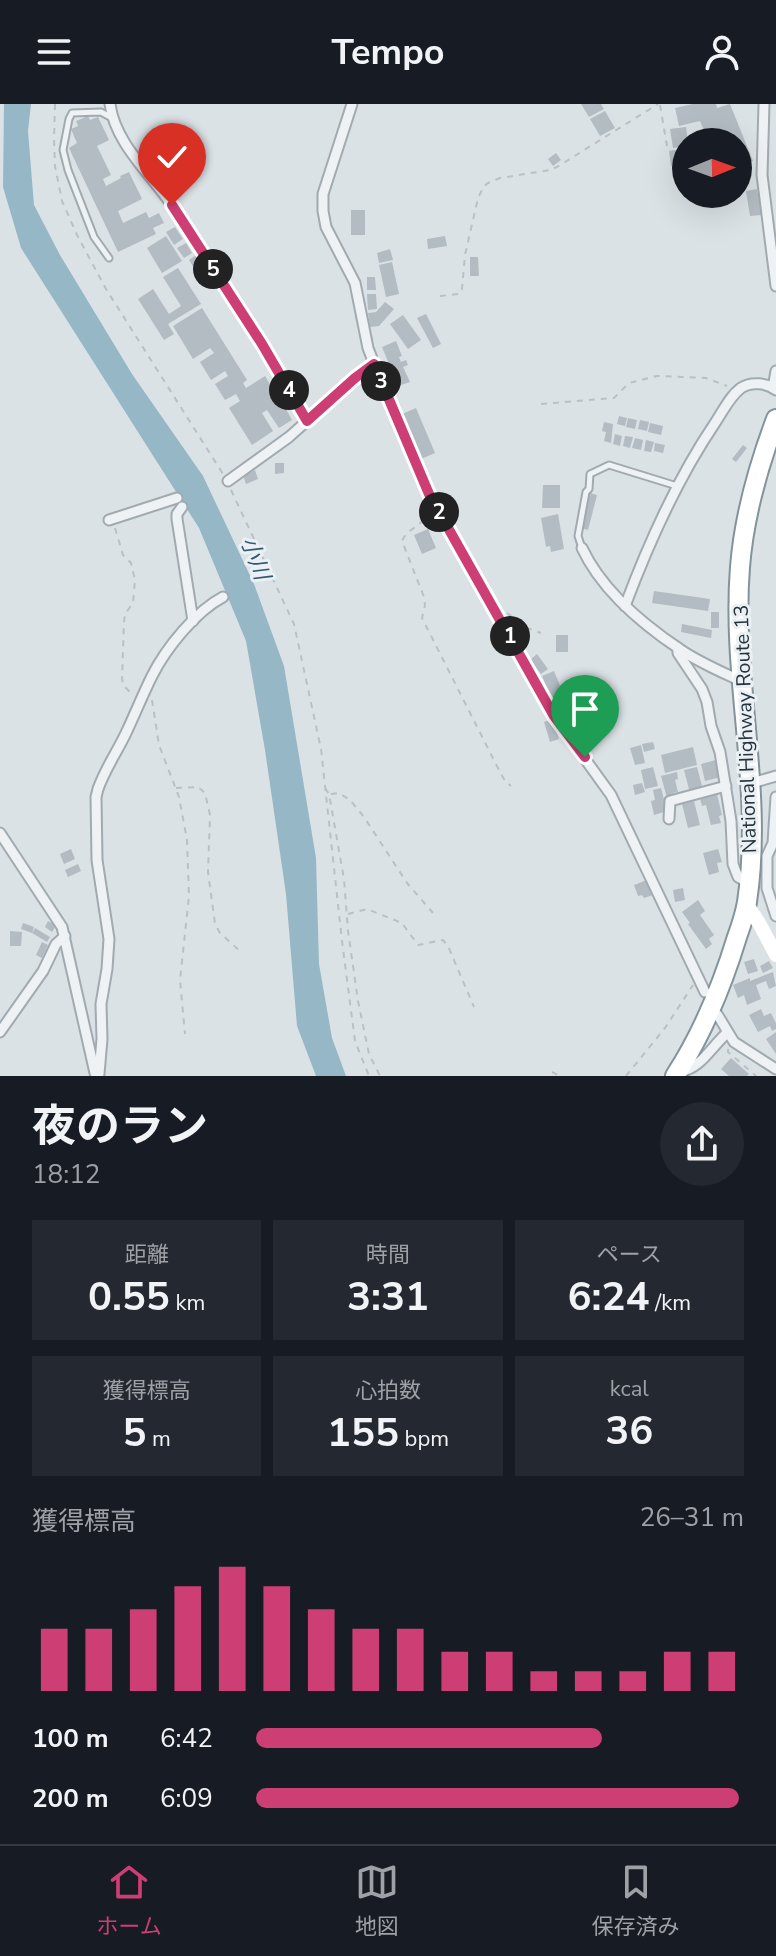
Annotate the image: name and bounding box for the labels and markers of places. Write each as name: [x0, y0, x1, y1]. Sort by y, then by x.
pin: [138, 123, 206, 205]
pin: 5: [193, 249, 233, 289]
pin: 3: [361, 361, 401, 401]
pin: 4: [269, 370, 309, 410]
pin: 2: [419, 492, 459, 532]
pin: 1: [490, 616, 530, 656]
pin: [551, 675, 619, 757]

